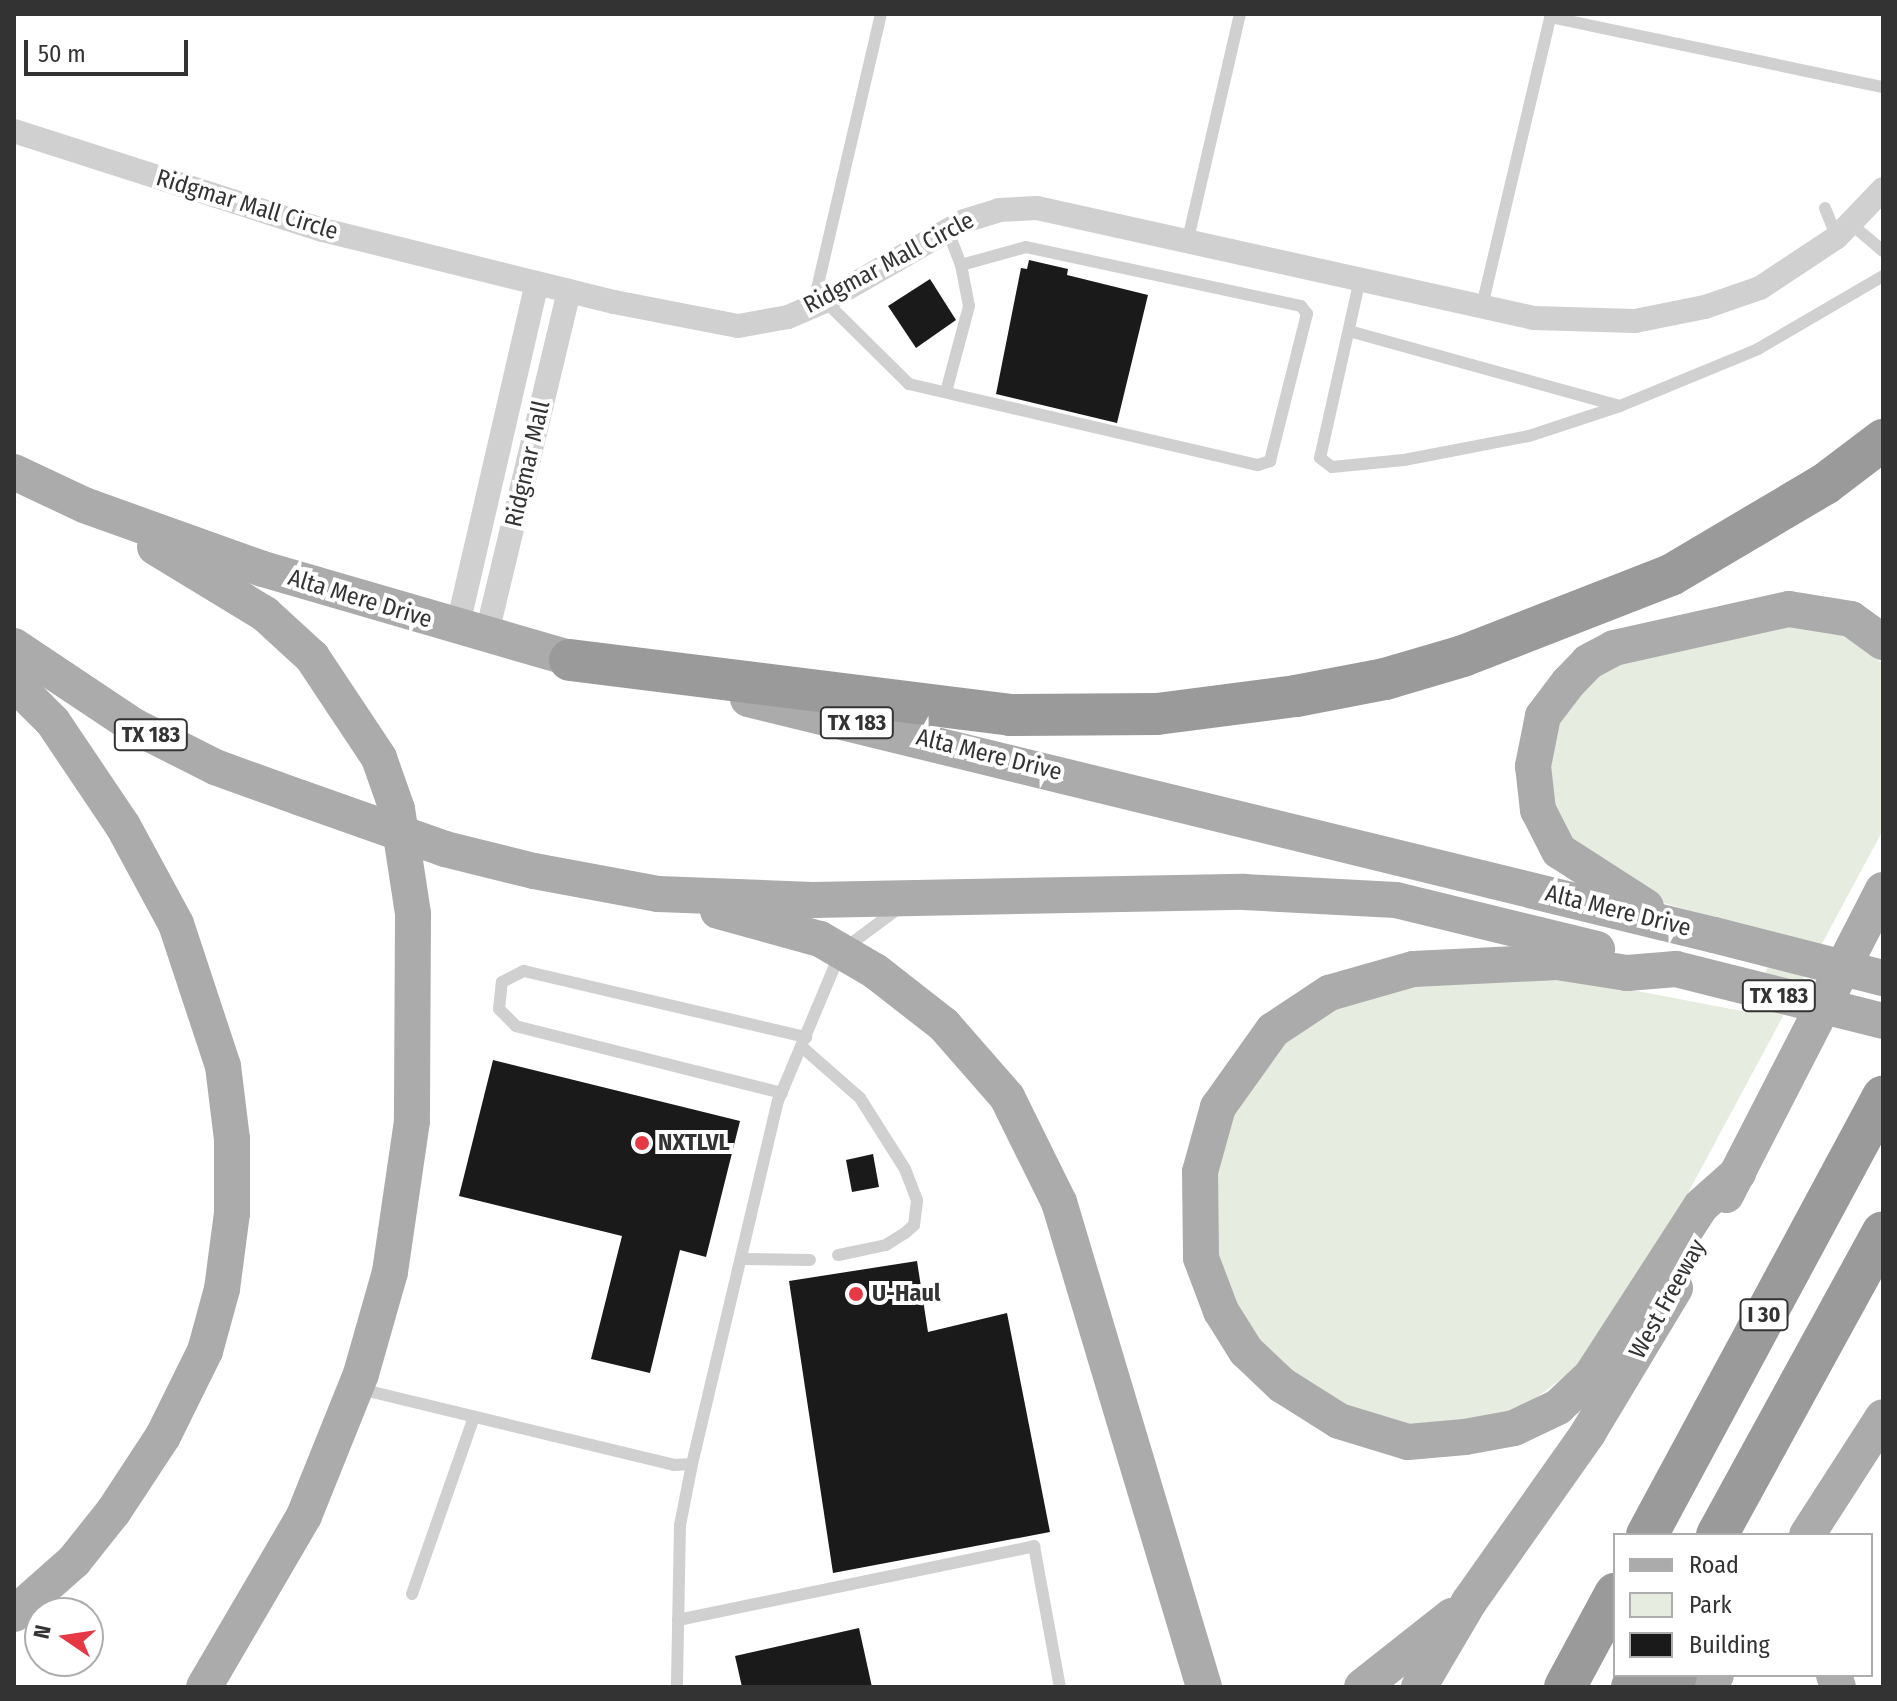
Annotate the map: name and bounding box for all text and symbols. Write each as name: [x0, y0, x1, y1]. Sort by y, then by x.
scale bar: [28, 24, 192, 74]
text: 50 m: [38, 40, 86, 68]
street label: Ridgmar Mall Circle: [153, 164, 341, 246]
street label: Ridgmar Mall Circle: [799, 206, 979, 320]
street label: Ridgmar Mall: [499, 398, 557, 530]
street label: Alta Mere Drive: [285, 563, 435, 635]
road number: TX 183: [819, 705, 895, 741]
road number: TX 183: [113, 717, 189, 753]
street label: Alta Mere Drive: [913, 723, 1065, 787]
street label: Alta Mere Drive: [1542, 879, 1694, 943]
road number: TX 183: [1741, 978, 1817, 1014]
place label: NXTLVL: [658, 1129, 730, 1157]
marker: NXTLVL: [633, 1134, 651, 1152]
street label: West Freeway: [1623, 1234, 1713, 1364]
place label: U-Haul: [872, 1280, 940, 1308]
marker: U-Haul: [847, 1285, 865, 1303]
road number: I 30: [1738, 1297, 1790, 1333]
legend: [1613, 1533, 1873, 1677]
text: Road: [1689, 1551, 1739, 1579]
text: Park: [1689, 1591, 1732, 1619]
north arrow: [24, 1597, 104, 1677]
text: N: [27, 1622, 57, 1641]
text: Building: [1689, 1631, 1770, 1659]

